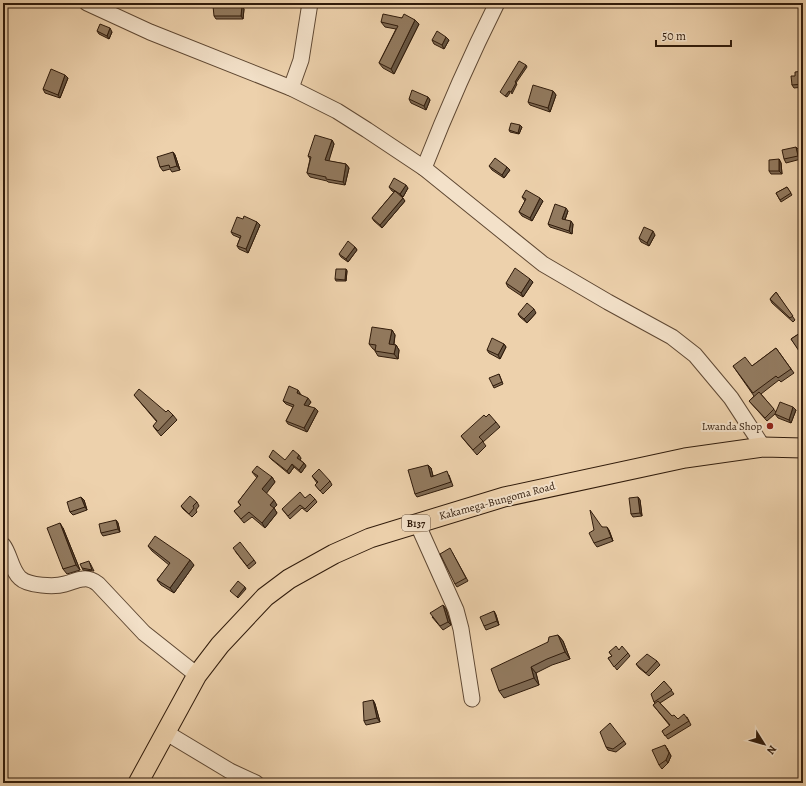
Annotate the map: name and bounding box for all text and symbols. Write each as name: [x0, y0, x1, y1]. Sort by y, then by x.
scale bar: [656, 22, 731, 48]
text: 50 m: [662, 28, 686, 44]
place label: Lwanda Shop: [702, 419, 762, 434]
marker: Lwanda Shop: [765, 421, 775, 431]
street label: Kakamega-Bungoma Road: [437, 478, 557, 524]
road number: B137: [402, 515, 430, 531]
north arrow: [744, 724, 784, 764]
text: N: [763, 742, 780, 757]

